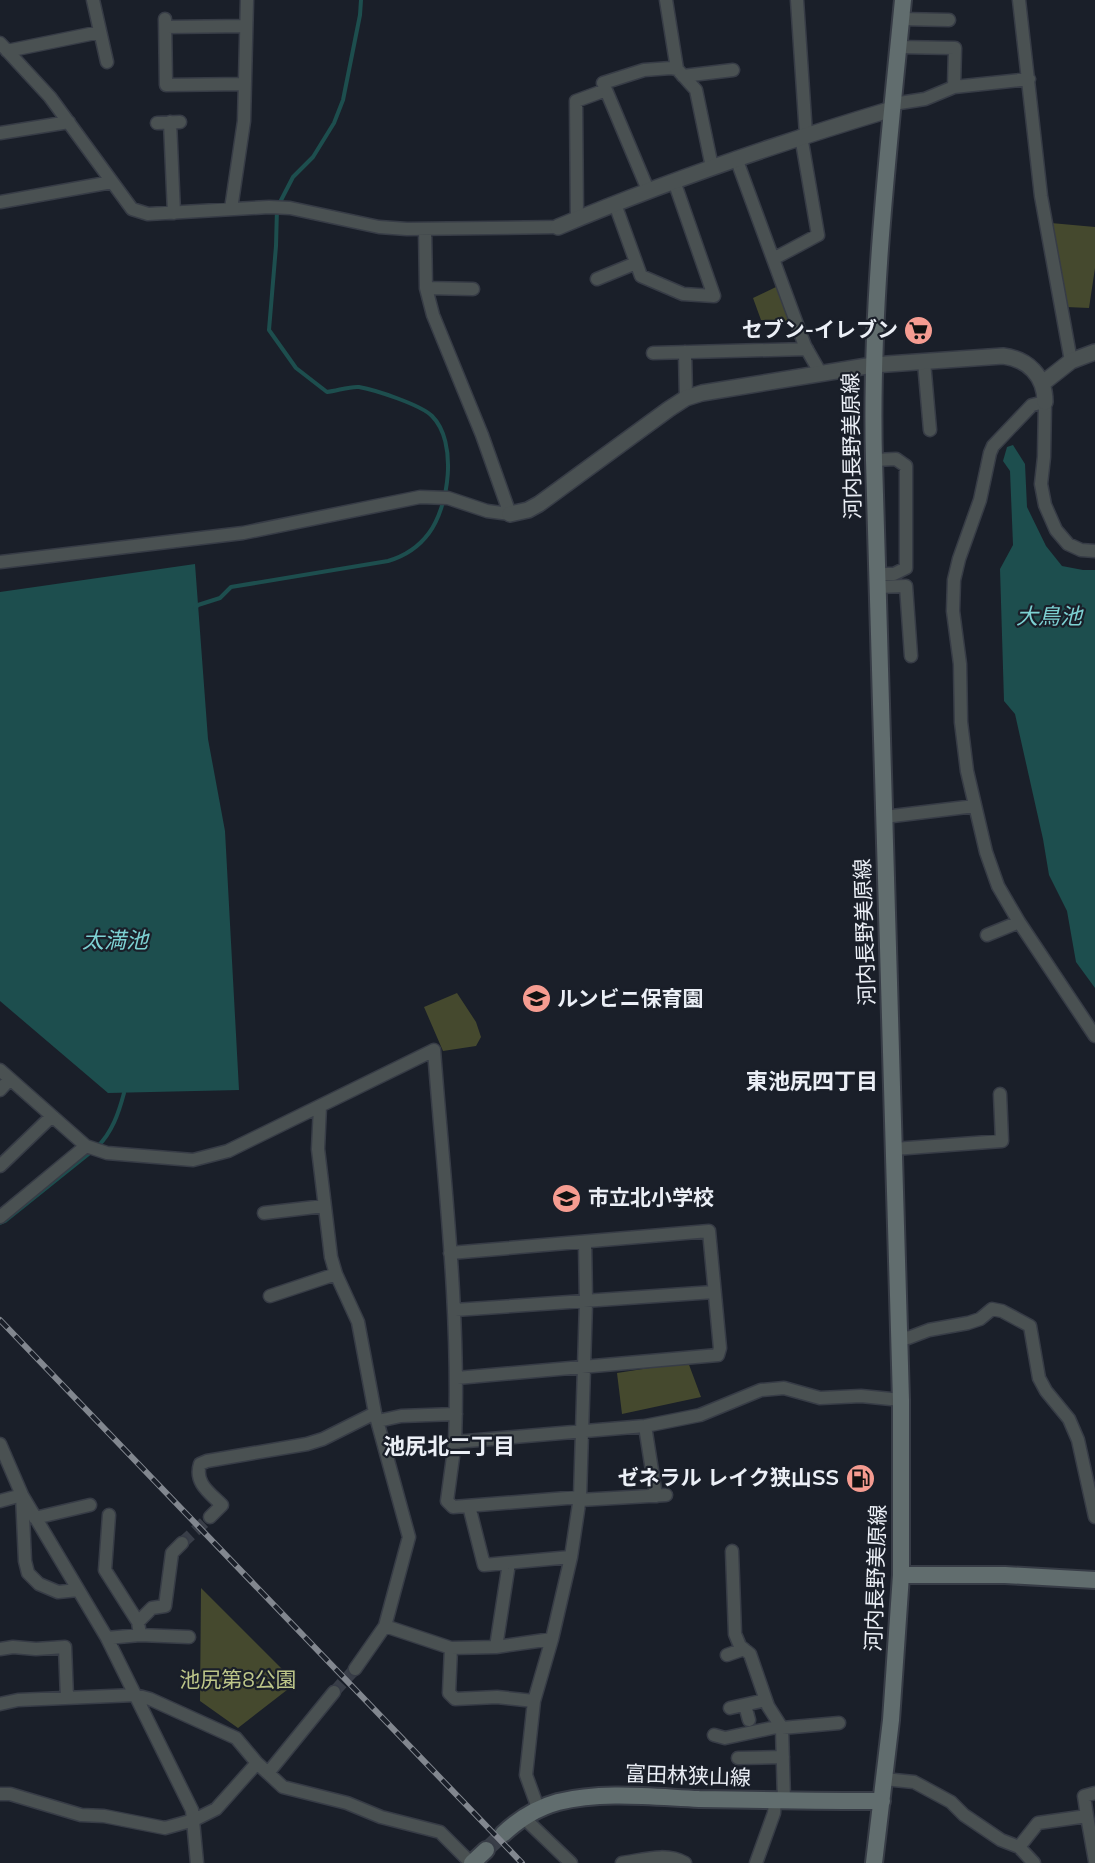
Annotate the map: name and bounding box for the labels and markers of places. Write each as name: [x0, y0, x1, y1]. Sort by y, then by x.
supermarket icon: セブン-イレブン: [903, 314, 935, 346]
place label: セブン-イレブン: [742, 316, 898, 342]
school or university icon: ルンビニ保育園: [520, 983, 552, 1015]
place label: ルンビニ保育園: [557, 985, 704, 1011]
school or university icon: 市立北小学校: [551, 1182, 583, 1214]
place label: 市立北小学校: [588, 1184, 714, 1210]
fuel station icon: ゼネラル レイク狭山SS: [844, 1462, 876, 1494]
place label: ゼネラル レイク狭山SS: [618, 1464, 839, 1490]

